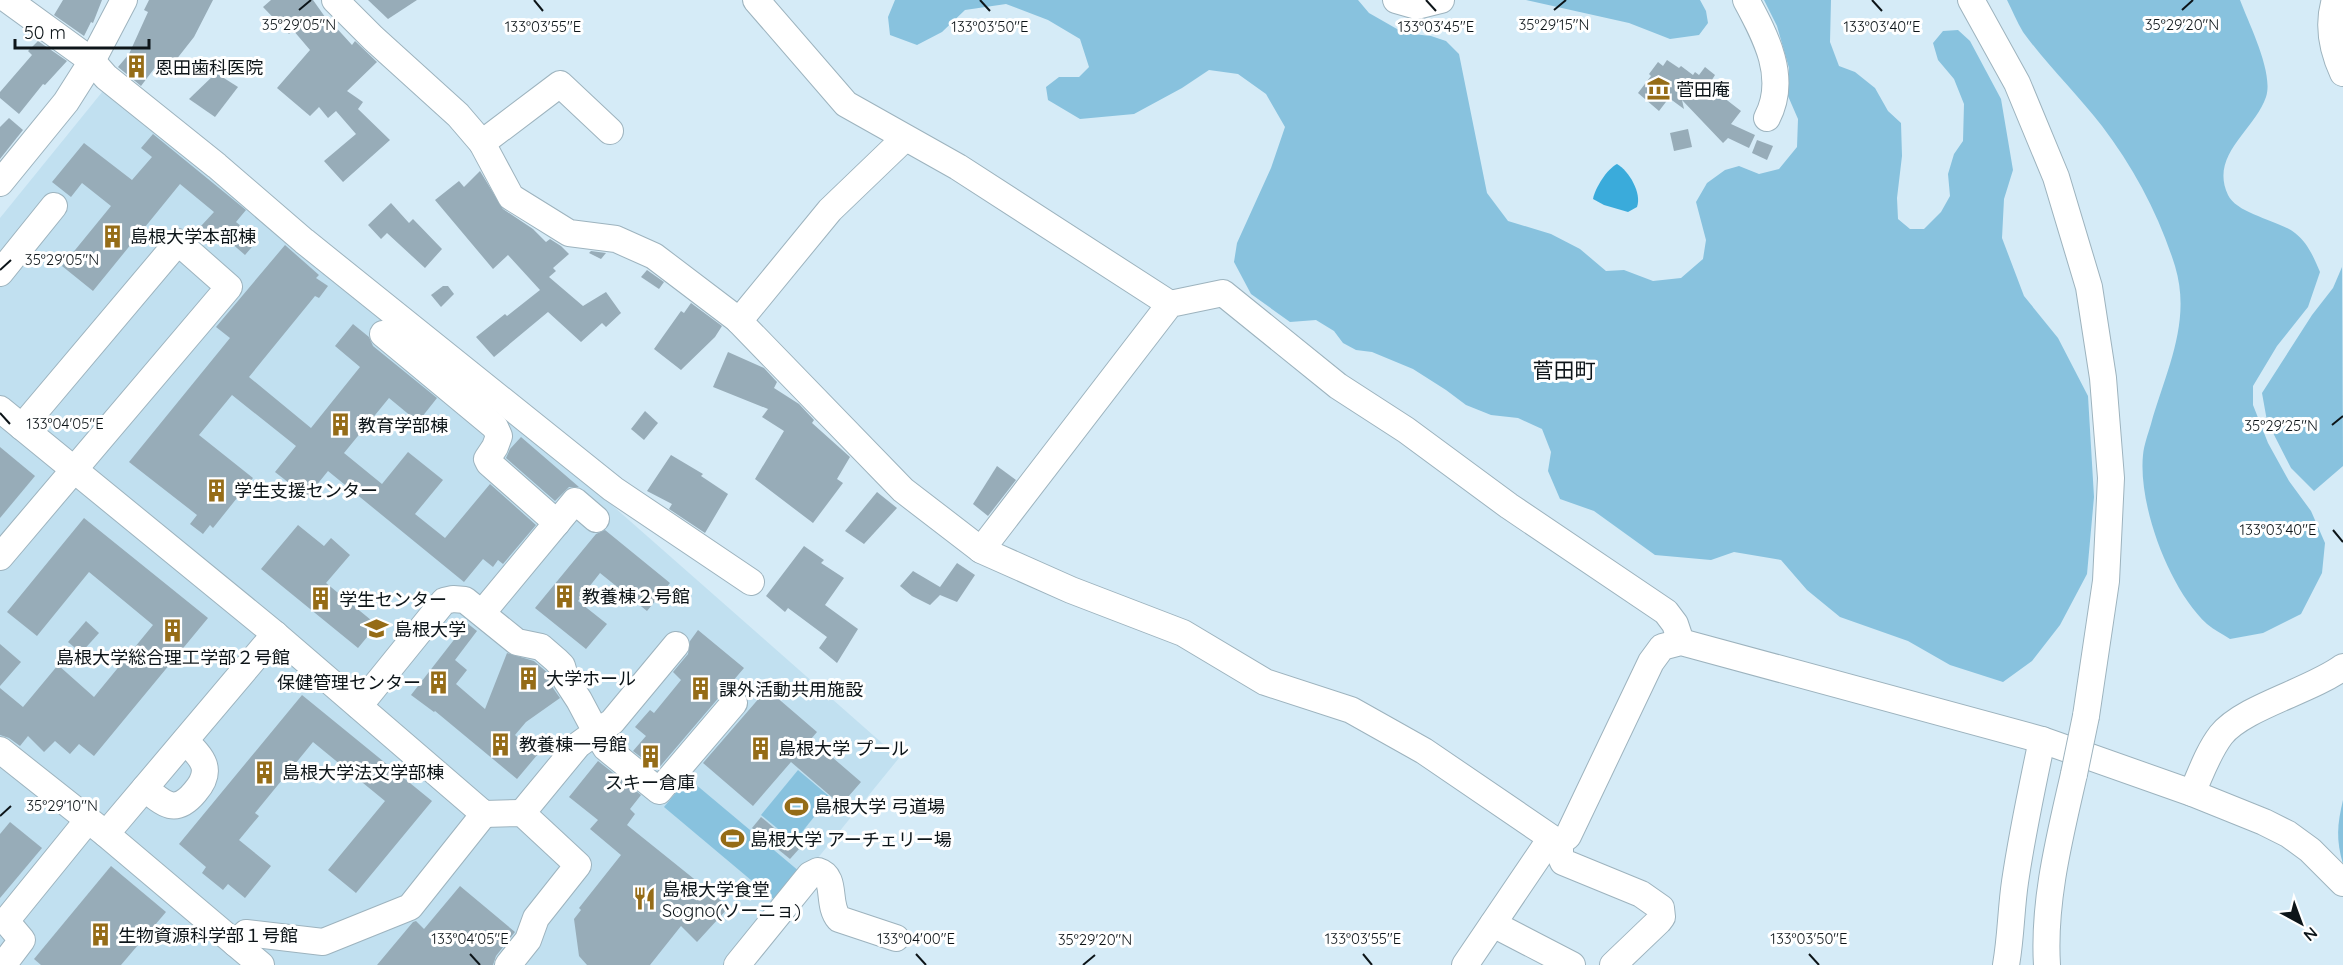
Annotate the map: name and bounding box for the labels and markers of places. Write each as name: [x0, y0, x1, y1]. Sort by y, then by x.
building icon: 恩田歯科医院: [124, 54, 150, 80]
place label: 恩田歯科医院: [155, 56, 263, 79]
museum icon: 菅田庵: [1645, 76, 1671, 102]
place label: 菅田庵: [1676, 78, 1730, 101]
building icon: 島根大学本部棟: [99, 223, 125, 249]
place label: 島根大学本部棟: [130, 225, 256, 248]
building icon: 教育学部棟: [327, 412, 353, 438]
place label: 教育学部棟: [358, 414, 448, 437]
building icon: 学生支援センター: [203, 477, 229, 503]
place label: 学生支援センター: [234, 479, 378, 502]
building icon: 教養棟２号館: [551, 583, 577, 609]
place label: 教養棟２号館: [582, 585, 690, 608]
building icon: 学生センター: [308, 586, 334, 612]
place label: 学生センター: [339, 588, 447, 611]
school or university icon: 島根大学: [363, 616, 389, 642]
building icon: 島根大学総合理工学部２号館: [160, 618, 186, 644]
place label: 島根大学: [394, 618, 466, 641]
place label: 島根大学総合理工学部２号館: [56, 646, 290, 669]
building icon: 大学ホール: [515, 665, 541, 691]
place label: 大学ホール: [546, 667, 636, 690]
building icon: 保健管理センター: [426, 669, 452, 695]
place label: 保健管理センター: [277, 671, 421, 694]
building icon: 課外活動共用施設: [688, 676, 714, 702]
place label: 課外活動共用施設: [719, 678, 863, 701]
building icon: 教養棟一号館: [488, 731, 514, 757]
place label: 教養棟一号館: [519, 733, 627, 756]
building icon: 島根大学 プール: [747, 735, 773, 761]
place label: 島根大学 プール: [778, 737, 909, 760]
building icon: スキー倉庫: [637, 743, 663, 769]
building icon: 島根大学法文学部棟: [251, 759, 277, 785]
place label: 島根大学法文学部棟: [282, 761, 444, 784]
place label: スキー倉庫: [605, 771, 695, 794]
sports icon: 島根大学 弓道場: [783, 793, 809, 819]
place label: 島根大学 弓道場: [814, 795, 945, 818]
sports icon: 島根大学 アーチェリー場: [719, 826, 745, 852]
place label: 島根大学 アーチェリー場: [750, 828, 952, 851]
place label: 島根大学食堂 Sogno(ソーニョ): [662, 878, 801, 922]
restaurant icon: 島根大学食堂 Sogno(ソーニョ): [631, 886, 657, 912]
building icon: 生物資源科学部１号館: [87, 922, 113, 948]
place label: 生物資源科学部１号館: [118, 924, 298, 947]

